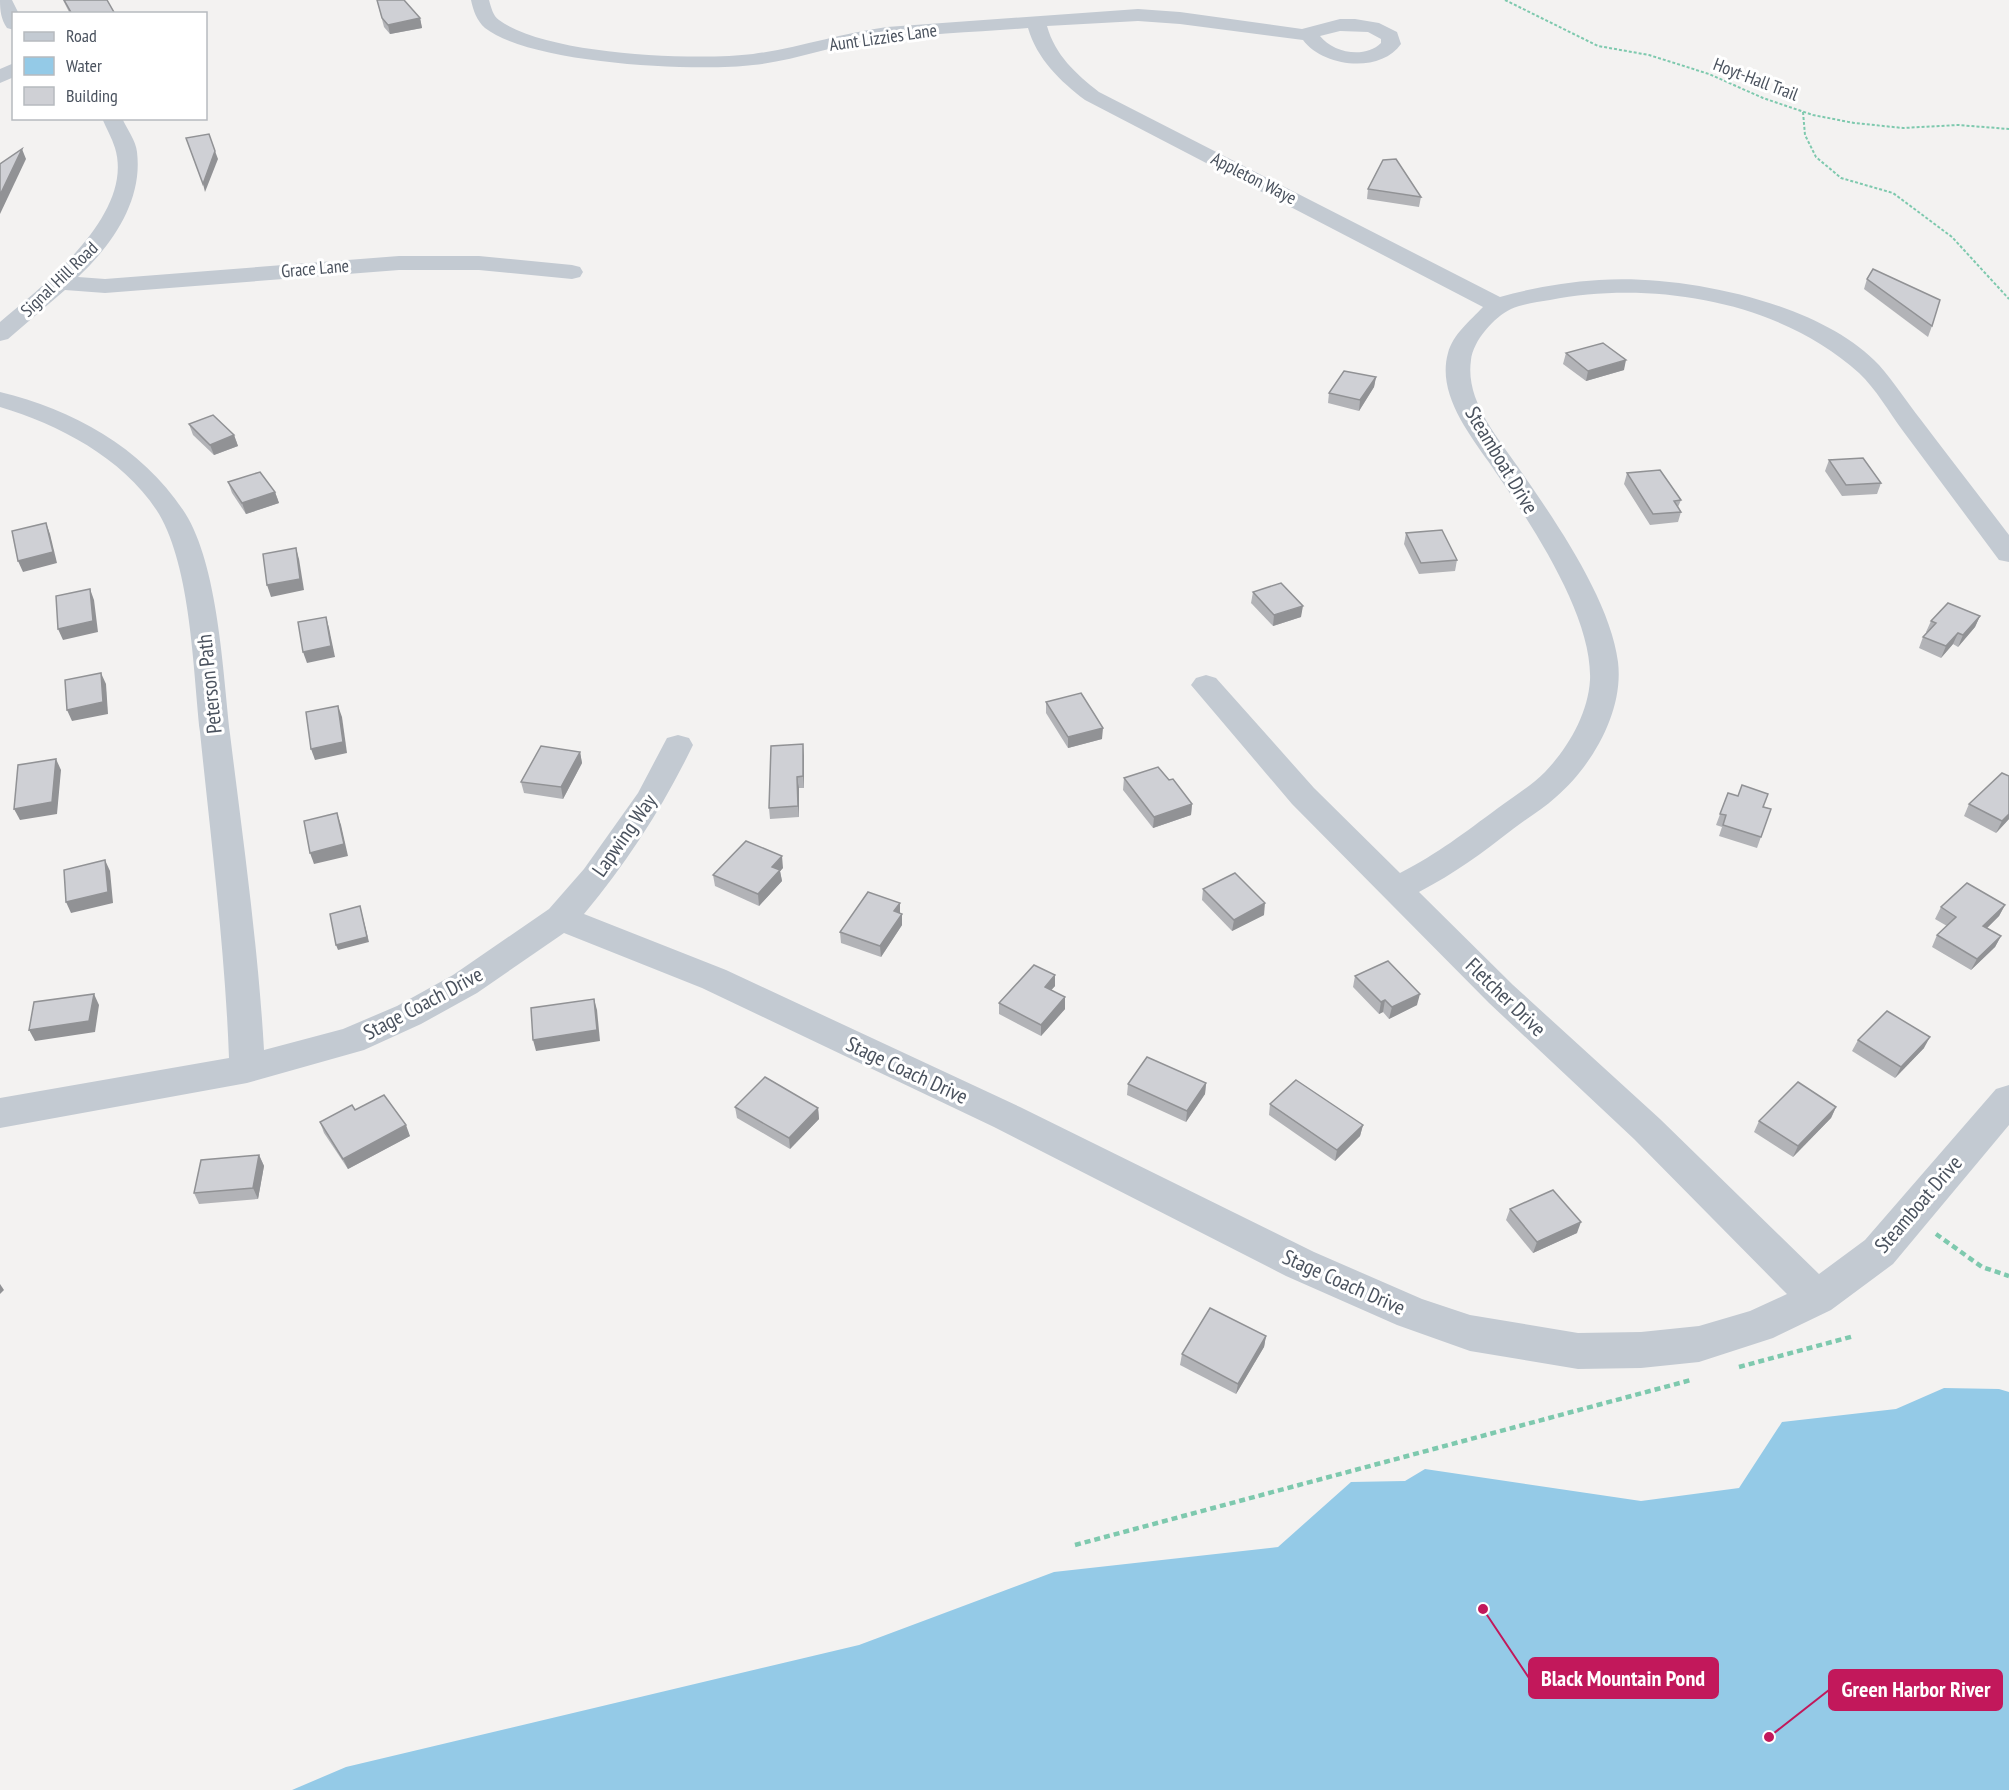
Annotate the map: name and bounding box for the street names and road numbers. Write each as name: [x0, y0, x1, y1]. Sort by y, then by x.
street label: Aunt Lizzies Lane: [828, 18, 938, 56]
street label: Hoyt-Hall Trail: [1710, 52, 1802, 106]
street label: Appleton Waye: [1207, 147, 1301, 209]
street label: Signal Hill Road: [15, 236, 103, 322]
street label: Grace Lane: [280, 254, 350, 282]
street label: Steamboat Drive: [1459, 401, 1545, 519]
street label: Peterson Path: [190, 633, 228, 735]
street label: Lapwing Way: [586, 788, 662, 882]
street label: Fletcher Drive: [1460, 952, 1552, 1042]
street label: Stage Coach Drive: [359, 960, 487, 1046]
street label: Stage Coach Drive: [842, 1030, 972, 1110]
street label: Steamboat Drive: [1868, 1150, 1968, 1258]
street label: Stage Coach Drive: [1279, 1243, 1409, 1321]

